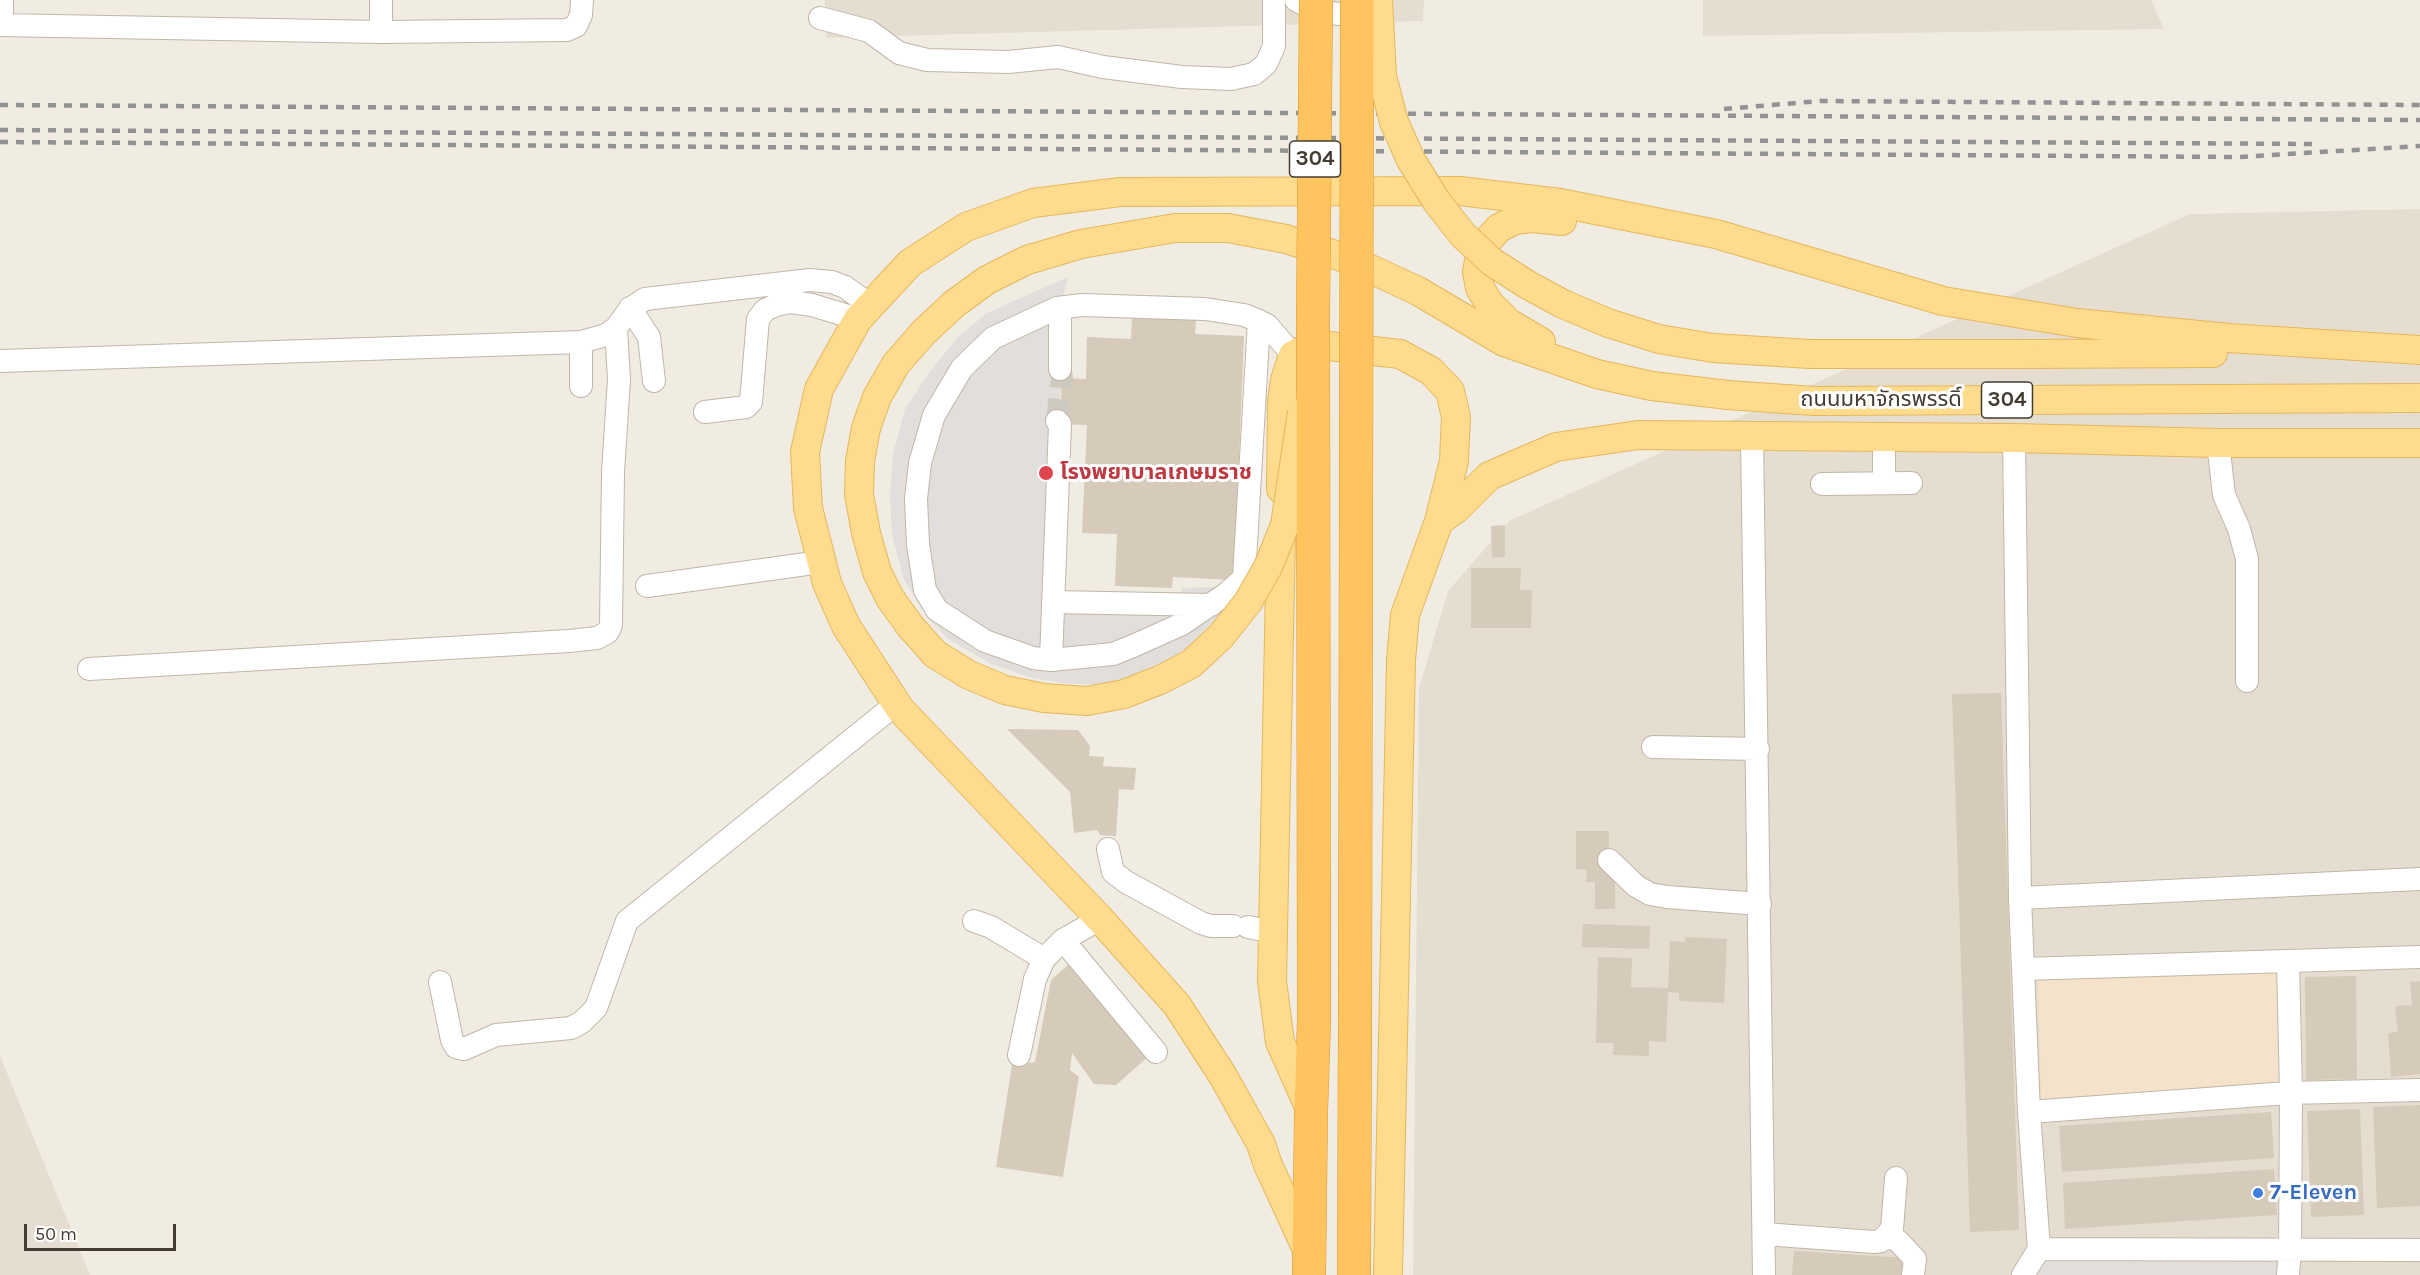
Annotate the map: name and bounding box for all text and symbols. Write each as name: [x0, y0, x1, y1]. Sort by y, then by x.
road number: 304: [1290, 141, 1340, 177]
road number: 304: [1982, 382, 2032, 418]
street label: ถนนมหาจักรพรรดิ์: [1800, 387, 1962, 413]
place label: โรงพยาบาลเกษมราช: [1060, 460, 1252, 486]
marker: โรงพยาบาลเกษมราช: [1037, 464, 1055, 482]
place label: 7-Eleven: [2270, 1180, 2357, 1206]
marker: 7-Eleven: [2251, 1186, 2265, 1200]
scale bar: [27, 1212, 178, 1250]
text: 50 m: [35, 1223, 77, 1245]

